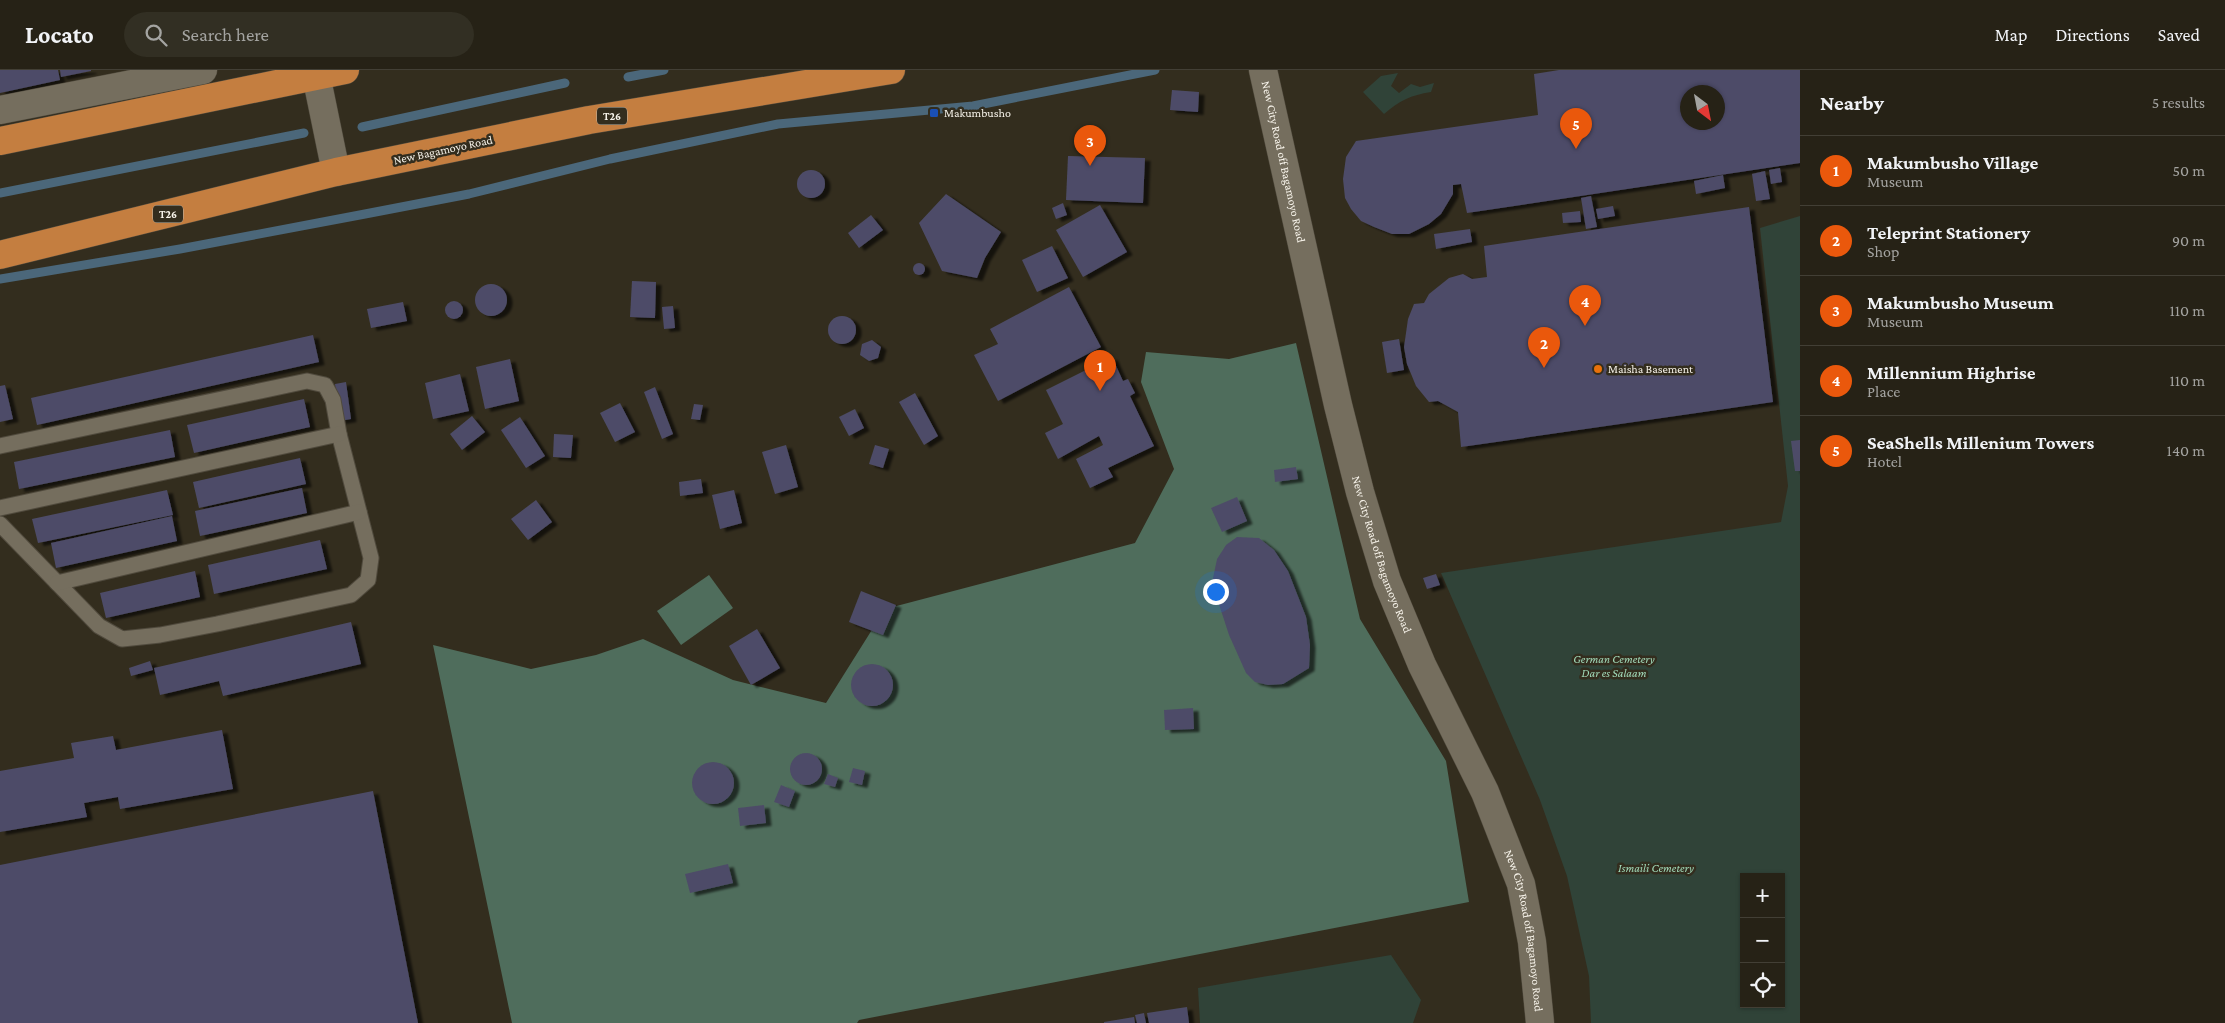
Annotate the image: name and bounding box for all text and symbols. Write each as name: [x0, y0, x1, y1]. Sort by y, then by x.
search box: [124, 12, 474, 57]
text: Locato: [25, 21, 94, 48]
icon: search: [142, 21, 170, 49]
text: Search here: [182, 24, 269, 45]
text: Map: [1995, 25, 2027, 45]
text: Directions: [2055, 25, 2130, 45]
text: Saved: [2158, 25, 2200, 45]
street label: New City Road off Bagamoyo Road: [1259, 80, 1309, 244]
north arrow: [1680, 85, 1725, 130]
text: Nearby: [1820, 91, 1884, 115]
text: 5 results: [2152, 94, 2205, 111]
place label: Makumbusho: [944, 106, 1011, 120]
road number: T26: [597, 107, 627, 124]
marker: Makumbusho: [928, 107, 940, 119]
pin: 5: [1560, 108, 1592, 149]
pin: 3: [1074, 125, 1106, 166]
street label: New Bagamoyo Road: [392, 133, 495, 167]
text: Makumbusho Village: [1867, 152, 2038, 173]
text: 1: [1833, 162, 1839, 179]
text: 50 m: [2173, 162, 2205, 179]
text: Museum: [1867, 173, 1923, 190]
road number: T26: [153, 206, 183, 222]
text: Teleprint Stationery: [1867, 222, 2030, 243]
text: 2: [1832, 232, 1840, 249]
text: 90 m: [2172, 232, 2205, 249]
text: Shop: [1867, 243, 1899, 260]
pin: 4: [1569, 285, 1601, 326]
text: Makumbusho Museum: [1867, 292, 2054, 313]
text: 3: [1832, 302, 1840, 319]
text: 110 m: [2169, 302, 2205, 319]
text: Museum: [1867, 313, 1923, 330]
pin: 2: [1528, 327, 1560, 368]
pin: 1: [1084, 350, 1116, 391]
place label: Maisha Basement: [1608, 362, 1694, 376]
text: Millennium Highrise: [1867, 362, 2036, 383]
marker: Maisha Basement: [1592, 363, 1604, 375]
text: 4: [1832, 372, 1840, 389]
text: 110 m: [2169, 372, 2205, 389]
text: Place: [1867, 383, 1900, 400]
text: SeaShells Millenium Towers: [1867, 432, 2094, 453]
text: 5: [1832, 442, 1840, 459]
text: 140 m: [2167, 442, 2205, 459]
text: Hotel: [1867, 453, 1902, 470]
street label: New City Road off Bagamoyo Road: [1349, 474, 1415, 636]
your location: [1203, 579, 1229, 605]
park label: German Cemetery Dar es Salaam: [1573, 652, 1655, 680]
street label: New City Road off Bagamoyo Road: [1501, 848, 1546, 1013]
park label: Ismaili Cemetery: [1618, 861, 1694, 875]
map controls: [1740, 873, 1785, 1008]
button: +: [1740, 873, 1785, 918]
button: −: [1740, 918, 1785, 963]
button: locate: [1740, 963, 1785, 1008]

